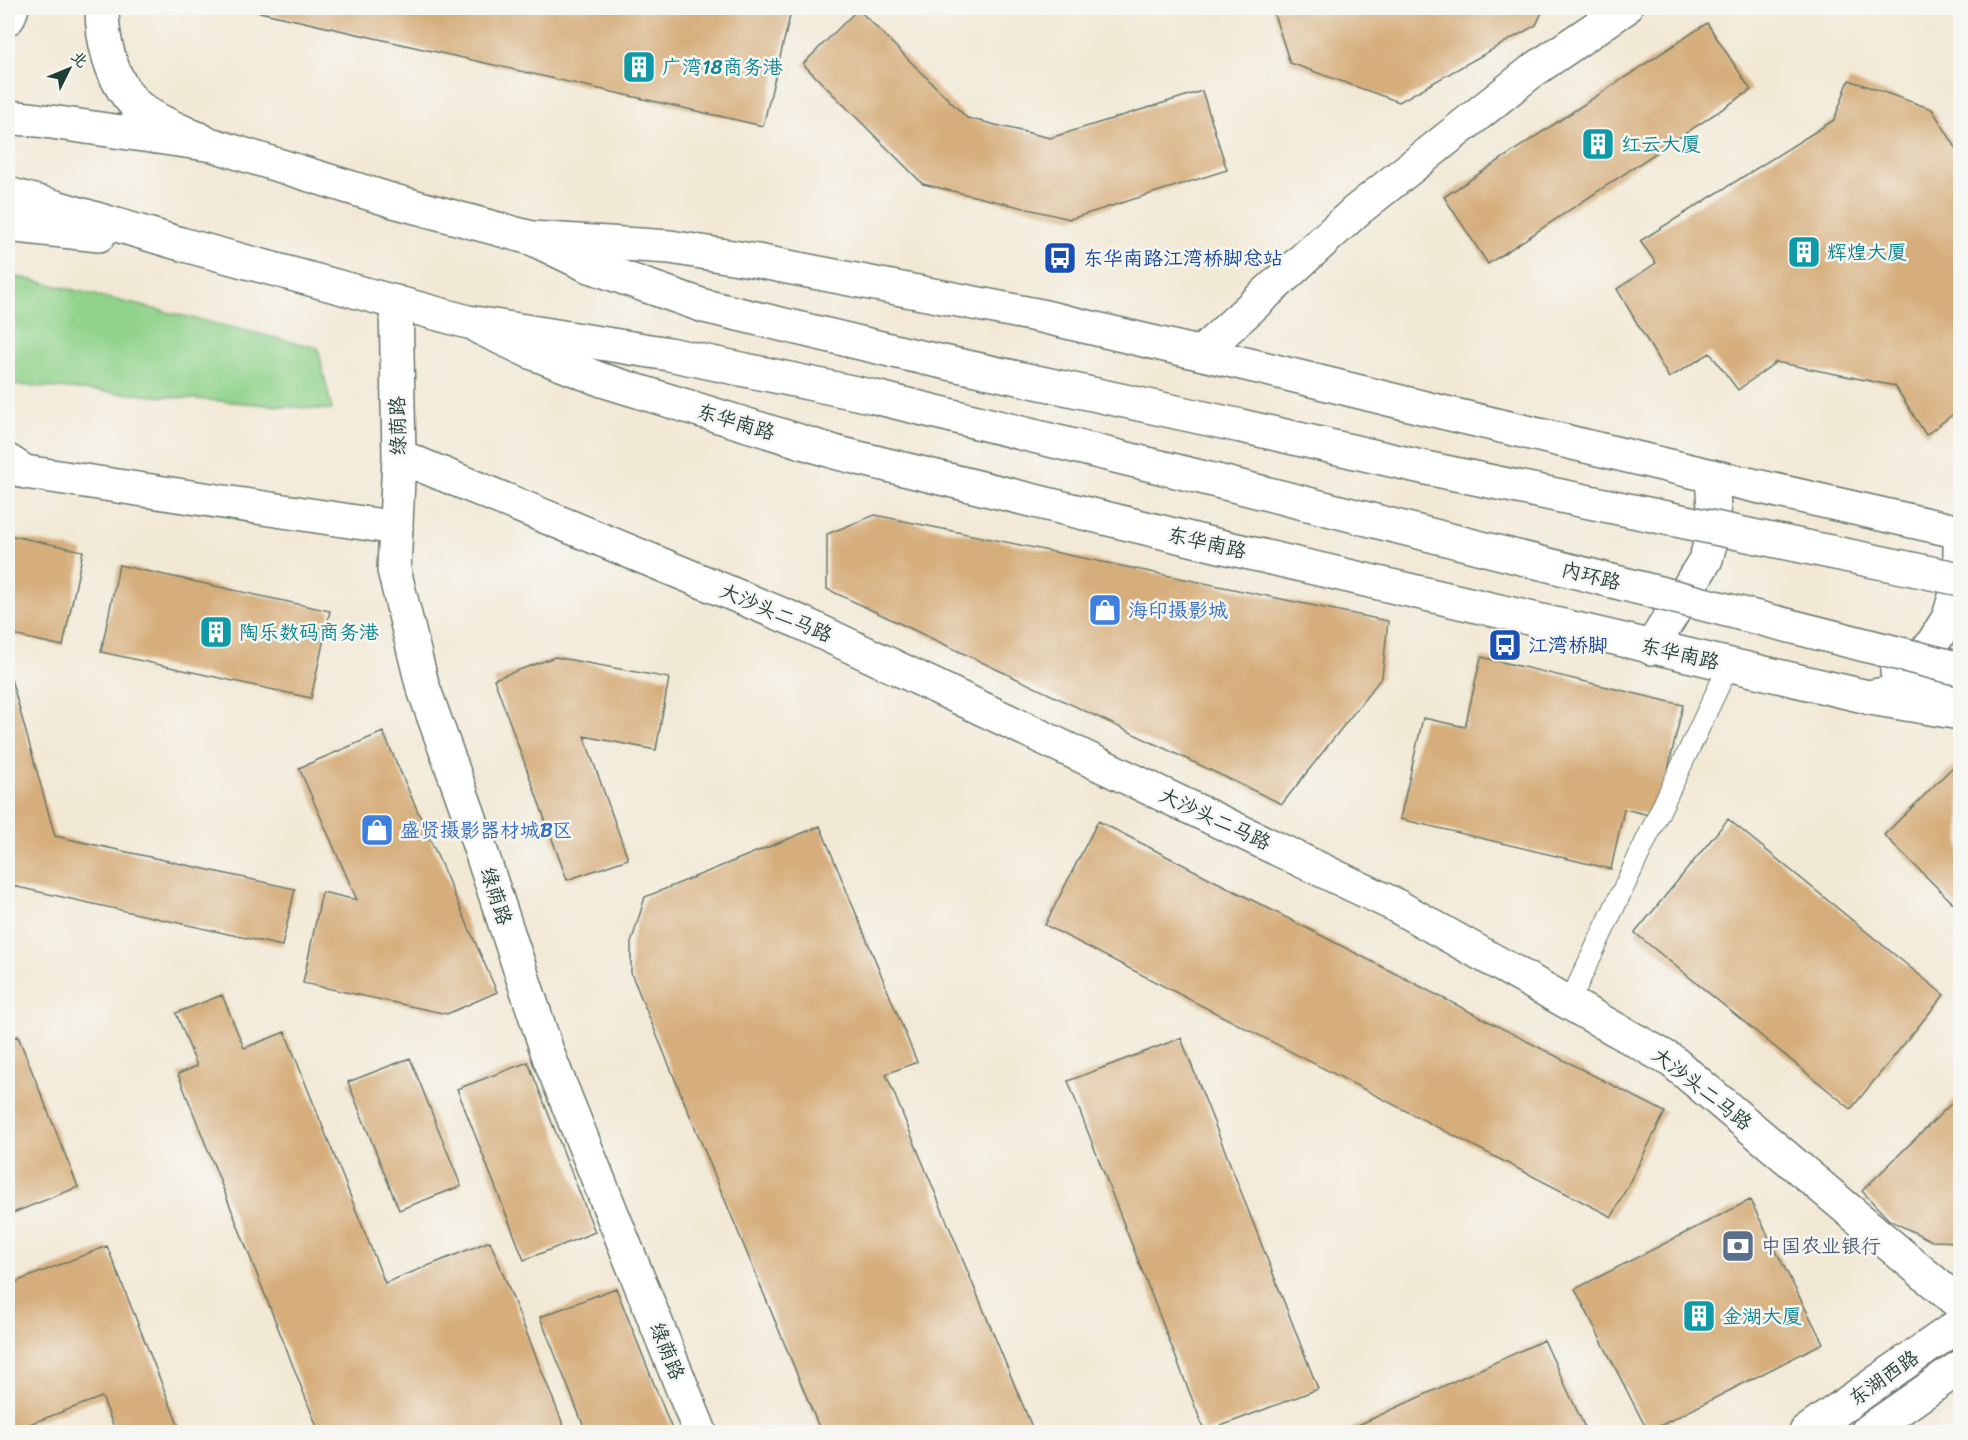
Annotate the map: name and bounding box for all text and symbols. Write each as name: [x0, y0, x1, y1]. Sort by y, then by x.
north arrow: [39, 39, 99, 99]
text: 北: [64, 43, 96, 75]
building icon: 广湾18商务港: [621, 49, 657, 85]
place label: 广湾18商务港: [662, 50, 783, 85]
building icon: 红云大厦: [1580, 126, 1616, 162]
place label: 红云大厦: [1621, 127, 1701, 162]
building icon: 辉煌大厦: [1786, 234, 1822, 270]
place label: 辉煌大厦: [1827, 235, 1907, 270]
bus stop icon: 东华南路江湾桥脚总站: [1042, 240, 1078, 276]
place label: 东华南路江湾桥脚总站: [1083, 241, 1283, 276]
street label: 东华南路: [693, 394, 780, 451]
street label: 绿荫路: [380, 395, 416, 456]
street label: 东华南路: [1164, 517, 1251, 569]
street label: 内环路: [1558, 552, 1625, 600]
street label: 大沙头二马路: [714, 573, 839, 653]
shop icon: 海印摄影城: [1087, 592, 1123, 628]
place label: 海印摄影城: [1128, 593, 1228, 628]
building icon: 陶乐数码商务港: [198, 614, 234, 650]
place label: 陶乐数码商务港: [239, 615, 379, 650]
bus stop icon: 江湾桥脚: [1487, 627, 1523, 663]
place label: 江湾桥脚: [1528, 628, 1608, 663]
street label: 东华南路: [1637, 628, 1724, 680]
street label: 大沙头二马路: [1153, 778, 1278, 861]
shop icon: 盛贤摄影器材城B区: [359, 812, 395, 848]
place label: 盛贤摄影器材城B区: [400, 813, 573, 848]
street label: 绿荫路: [470, 862, 522, 931]
street label: 大沙头二马路: [1644, 1038, 1761, 1140]
bank icon: 中国农业银行: [1720, 1228, 1756, 1264]
place label: 中国农业银行: [1761, 1229, 1881, 1264]
building icon: 金湖大厦: [1681, 1298, 1717, 1334]
place label: 金湖大厦: [1722, 1299, 1802, 1334]
street label: 绿荫路: [640, 1317, 695, 1386]
street label: 东湖西路: [1841, 1340, 1928, 1415]

